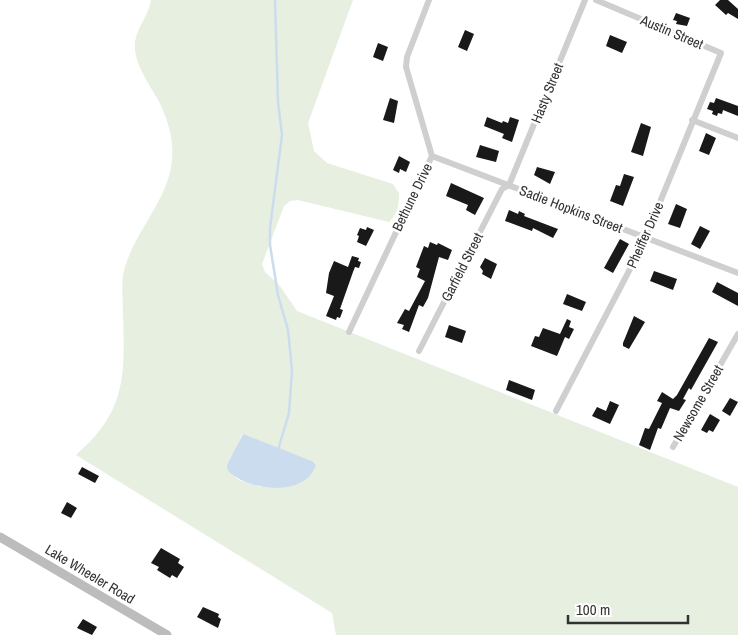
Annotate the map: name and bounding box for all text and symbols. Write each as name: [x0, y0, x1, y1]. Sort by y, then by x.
street label: Austin Street: [637, 10, 706, 53]
street label: Hasty Street: [527, 60, 567, 126]
street label: Bethune Drive: [388, 160, 436, 234]
street label: Sadie Hopkins Street: [517, 181, 625, 237]
street label: Pheiffer Drive: [622, 199, 668, 271]
street label: Garfield Street: [437, 230, 487, 304]
street label: Newsome Street: [669, 362, 727, 444]
street label: Lake Wheeler Road: [42, 540, 138, 608]
scale bar: [568, 592, 688, 624]
text: 100 m: [576, 599, 610, 620]

